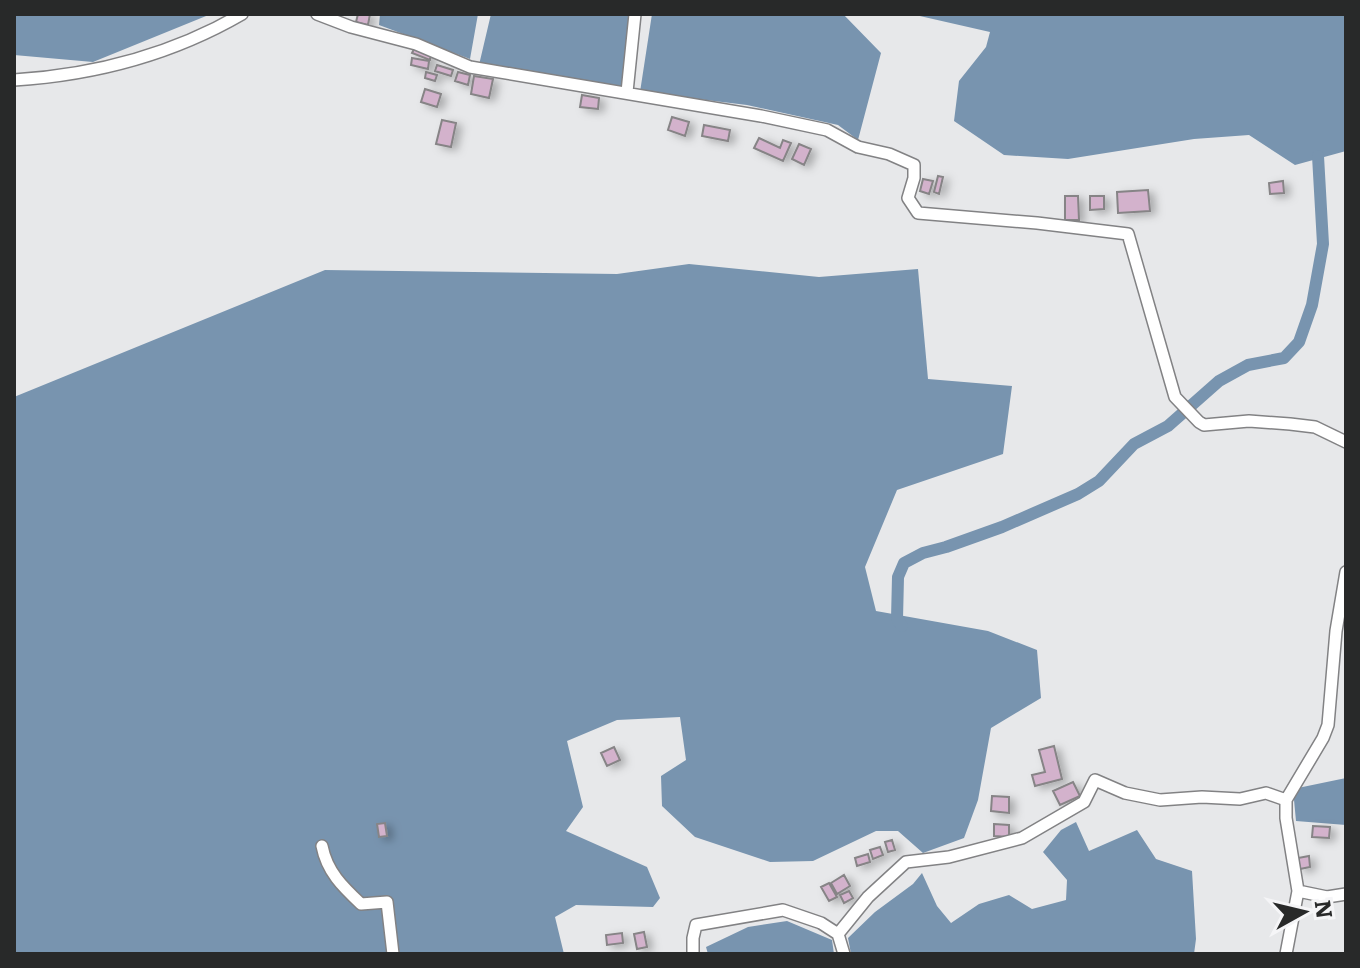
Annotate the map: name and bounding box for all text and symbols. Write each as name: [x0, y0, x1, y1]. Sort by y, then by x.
north arrow: [1264, 872, 1344, 952]
text: N: [1308, 898, 1343, 920]

